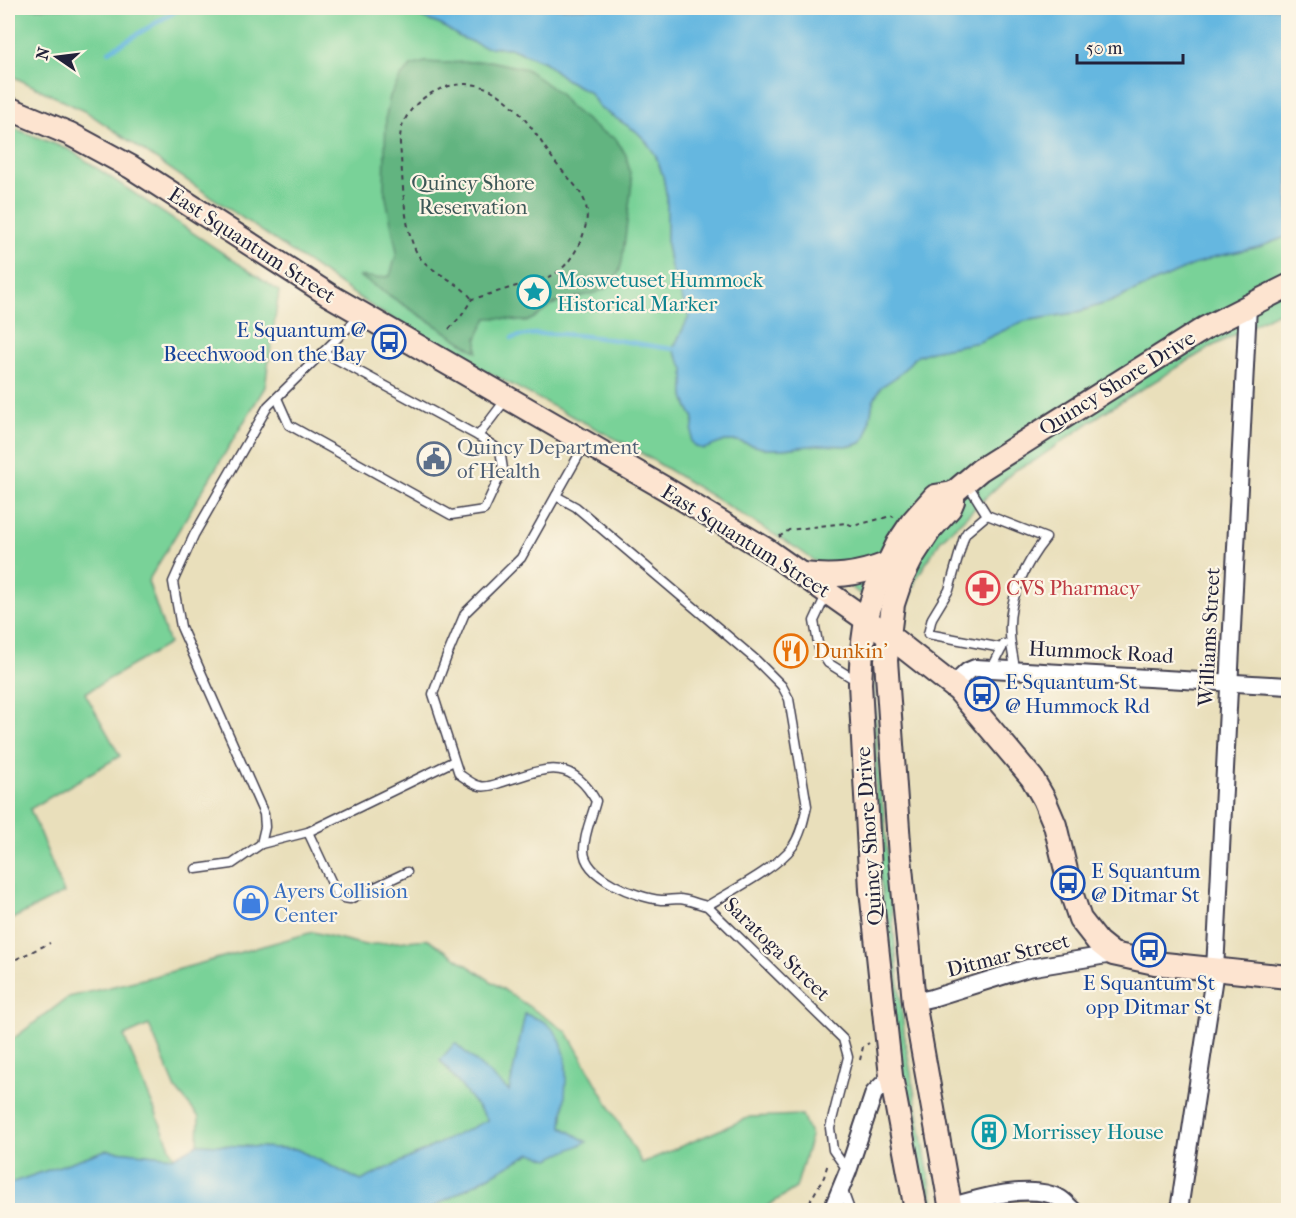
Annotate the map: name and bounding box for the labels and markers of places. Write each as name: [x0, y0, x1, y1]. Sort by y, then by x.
place label: Moswetuset Hummock Historical Marker: [557, 268, 763, 316]
place icon: Moswetuset Hummock Historical Marker: [516, 274, 552, 310]
place label: E Squantum @ Beechwood on the Bay: [163, 318, 367, 366]
bus stop icon: E Squantum @ Beechwood on the Bay: [371, 324, 407, 360]
place label: Quincy Department of Health: [457, 435, 640, 483]
public building icon: Quincy Department of Health: [416, 441, 452, 477]
pharmacy icon: CVS Pharmacy: [965, 570, 1001, 606]
place label: CVS Pharmacy: [1006, 576, 1141, 600]
restaurant icon: Dunkin': [773, 633, 809, 669]
place label: Dunkin': [814, 639, 888, 663]
place label: E Squantum St @ Hummock Rd: [1005, 670, 1150, 718]
bus stop icon: E Squantum St @ Hummock Rd: [964, 676, 1000, 712]
place label: E Squantum @ Ditmar St: [1091, 859, 1201, 907]
bus stop icon: E Squantum @ Ditmar St: [1050, 865, 1086, 901]
place label: Ayers Collision Center: [273, 879, 408, 927]
shop icon: Ayers Collision Center: [233, 885, 269, 921]
bus stop icon: E Squantum St opp Ditmar St: [1131, 932, 1167, 968]
place label: E Squantum St opp Ditmar St: [1083, 971, 1216, 1019]
building icon: Morrissey House: [971, 1114, 1007, 1150]
place label: Morrissey House: [1012, 1120, 1164, 1144]

